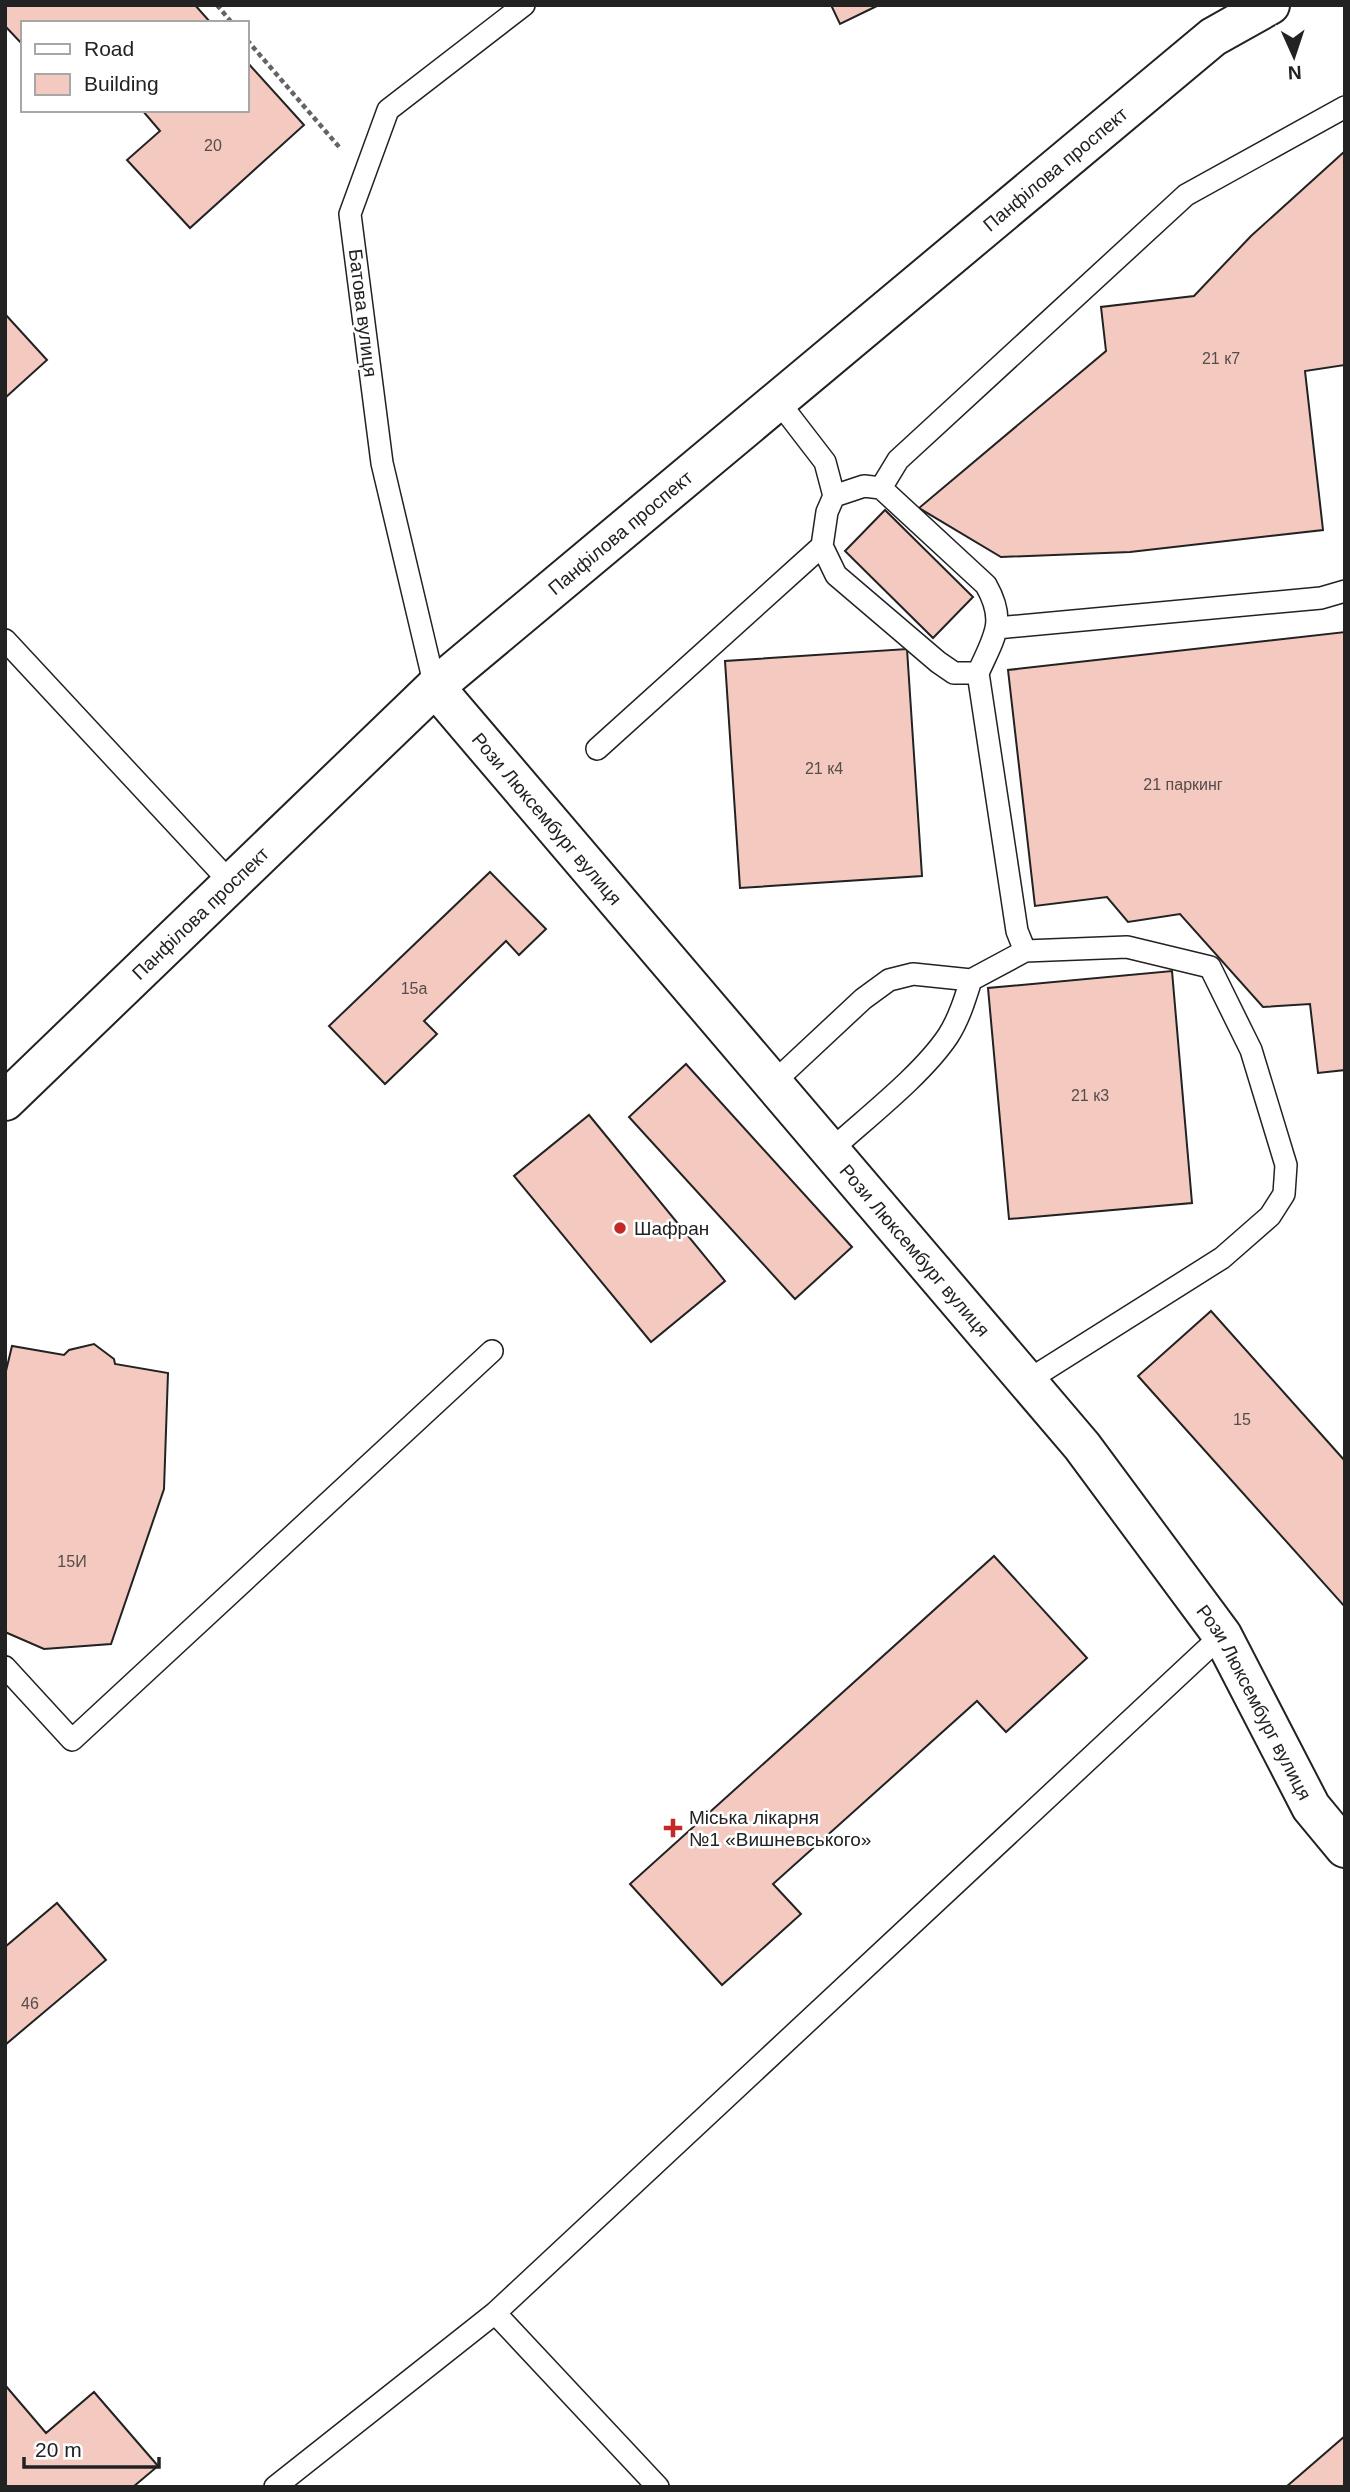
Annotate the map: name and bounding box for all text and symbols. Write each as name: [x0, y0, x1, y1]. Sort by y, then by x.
legend: [21, 21, 248, 112]
north arrow: [1259, 21, 1329, 91]
text: Road: [84, 37, 134, 60]
text: N: [1287, 62, 1302, 83]
text: Building: [84, 72, 159, 95]
street label: Панфілова проспект: [979, 103, 1132, 235]
house number: 20: [204, 137, 222, 154]
street label: Батова вулиця: [345, 248, 381, 378]
house number: 21 к7: [1202, 350, 1240, 367]
street label: Панфілова проспект: [544, 466, 697, 599]
street label: Рози Люксембург вулиця: [468, 728, 626, 909]
house number: 21 к4: [805, 760, 843, 777]
house number: 21 паркинг: [1143, 776, 1223, 793]
street label: Панфілова проспект: [128, 842, 273, 983]
house number: 15а: [401, 980, 427, 997]
house number: 21 к3: [1071, 1087, 1109, 1104]
street label: Рози Люксембург вулиця: [836, 1160, 994, 1340]
place label: Шафран: [634, 1218, 709, 1239]
marker: Шафран: [612, 1220, 628, 1236]
house number: 15: [1233, 1411, 1251, 1428]
house number: 15И: [57, 1553, 87, 1570]
street label: Рози Люксембург вулиця: [1193, 1600, 1316, 1803]
place label: Міська лікарня №1 «Вишневського»: [689, 1807, 871, 1850]
marker: Міська лікарня №1 «Вишневського»: [663, 1818, 683, 1838]
house number: 46: [21, 1995, 39, 2012]
scale bar: [24, 2426, 159, 2470]
text: 20 m: [35, 2438, 82, 2461]

